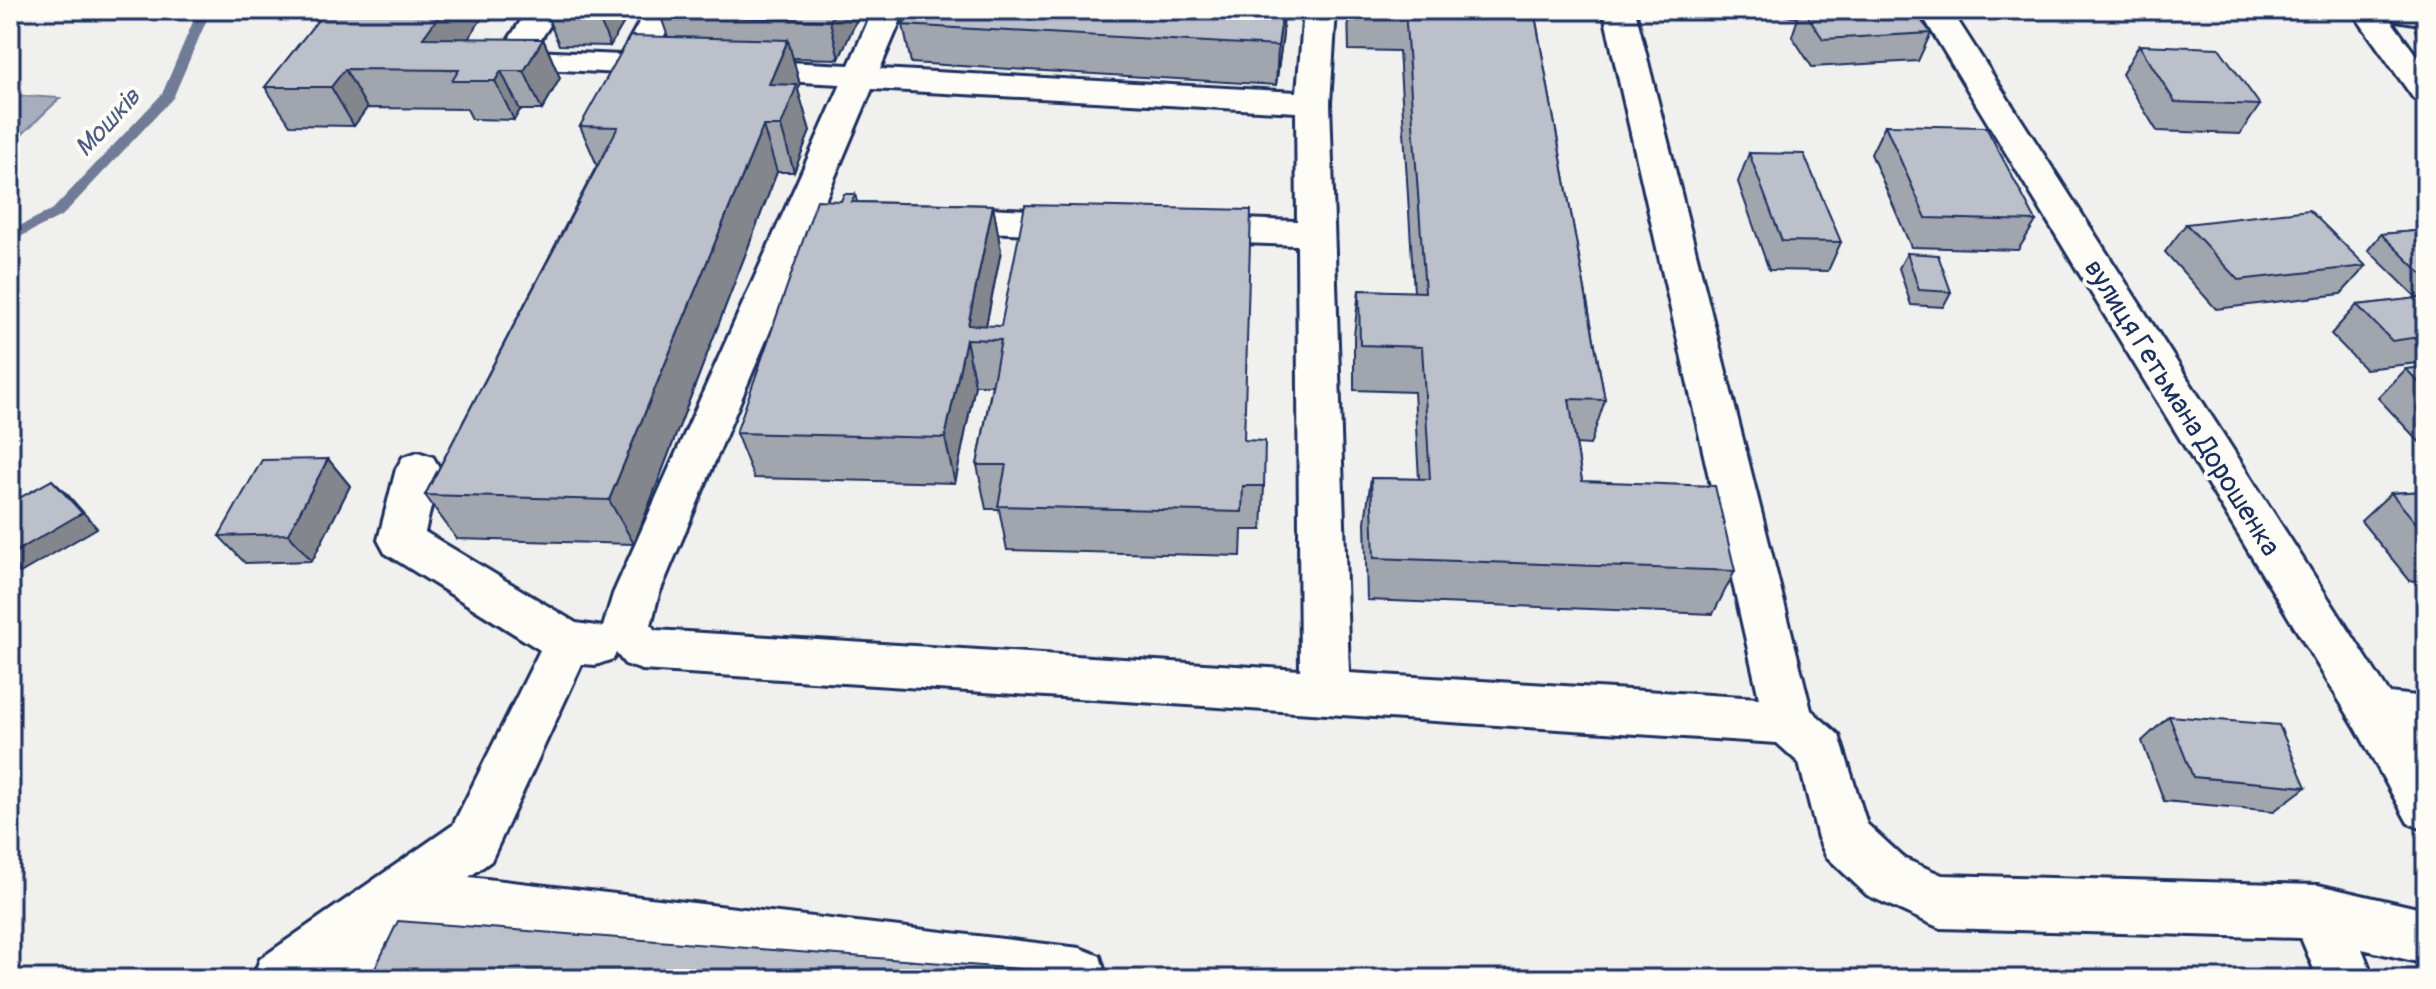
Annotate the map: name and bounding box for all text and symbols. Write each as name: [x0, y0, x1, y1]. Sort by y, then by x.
water label: Мошків: [68, 81, 148, 164]
street label: вулиця Гетьмана Дорошенка: [2076, 253, 2288, 563]

